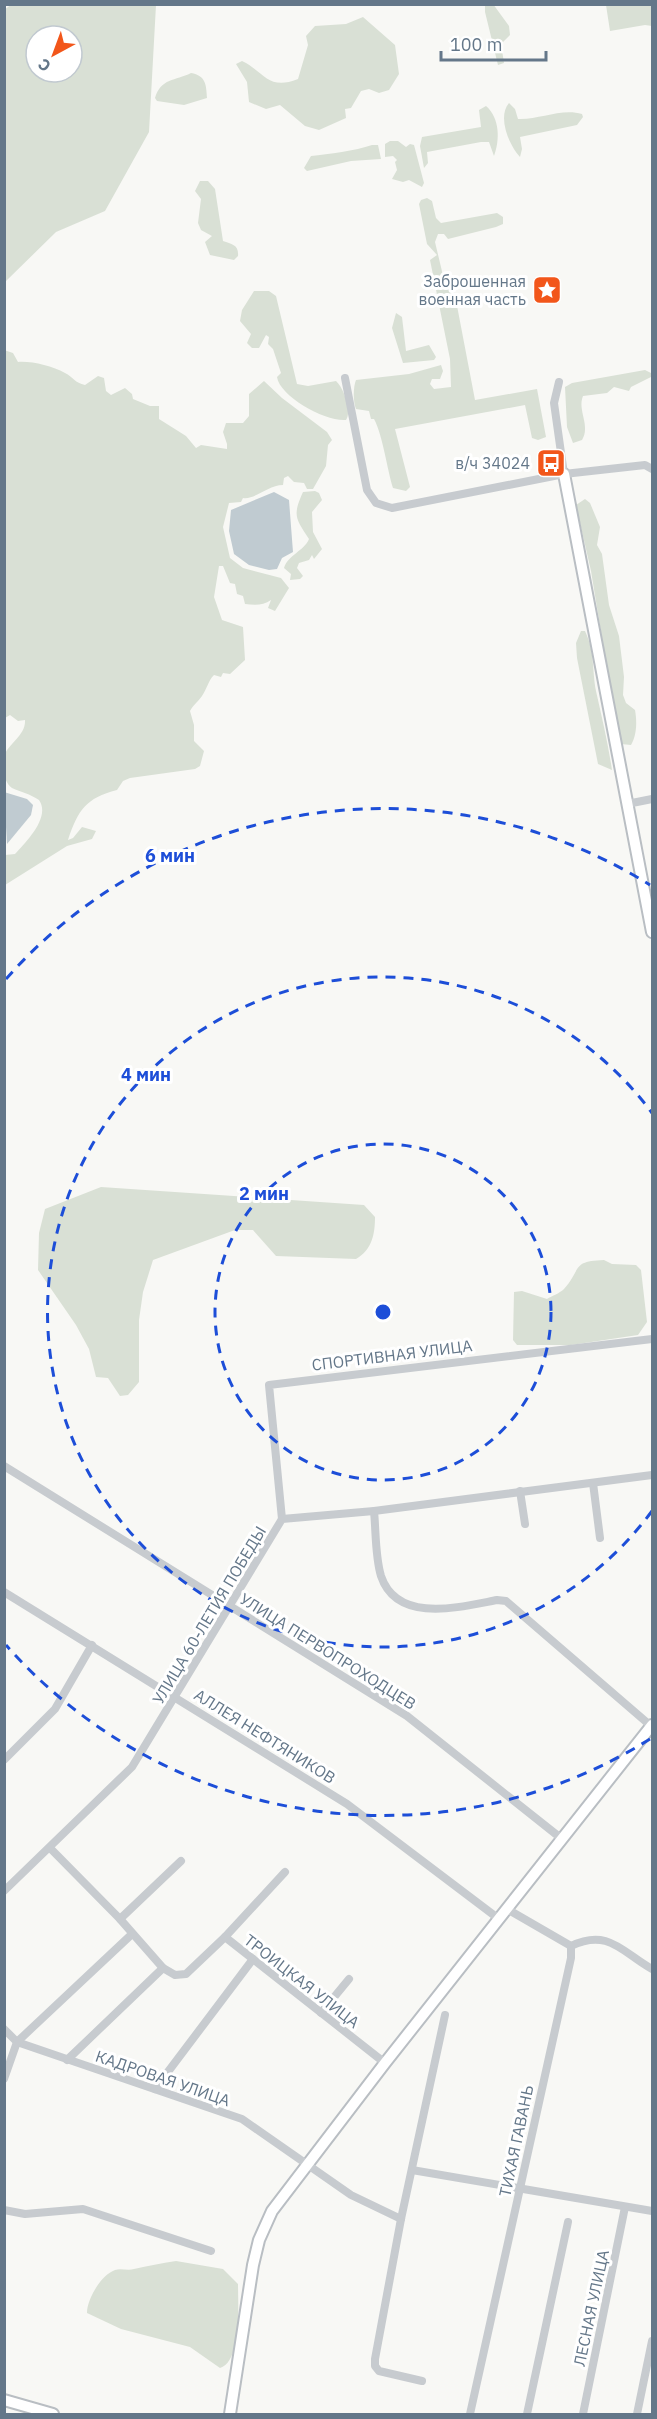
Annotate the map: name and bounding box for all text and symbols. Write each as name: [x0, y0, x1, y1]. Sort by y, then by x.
north arrow: [24, 24, 84, 84]
scale bar: [441, 24, 546, 62]
text: 100 m: [450, 33, 502, 56]
text: С: [34, 54, 55, 76]
place label: Заброшенная военная часть: [418, 271, 526, 309]
place icon: Заброшенная военная часть: [531, 274, 563, 306]
bus stop icon: в/ч 34024: [535, 447, 567, 479]
place label: в/ч 34024: [455, 453, 530, 473]
text: 6 мин: [145, 844, 195, 867]
text: 4 мин: [121, 1063, 171, 1086]
text: 2 мин: [239, 1182, 289, 1205]
centre of rings: [373, 1302, 393, 1322]
street label: СПОРТИВНАЯ УЛИЦА: [311, 1335, 473, 1375]
street label: УЛИЦА 60-ЛЕТИЯ ПОБЕДЫ: [148, 1522, 270, 1708]
street label: УЛИЦА ПЕРВОПРОХОДЦЕВ: [236, 1588, 420, 1714]
street label: АЛЛЕЯ НЕФТЯНИКОВ: [191, 1684, 339, 1788]
street label: ТРОИЦКАЯ УЛИЦА: [240, 1930, 364, 2032]
street label: КАДРОВАЯ УЛИЦА: [93, 2046, 233, 2110]
street label: ТИХАЯ ГАВАНЬ: [494, 2083, 538, 2199]
street label: ЛЕСНАЯ УЛИЦА: [569, 2248, 613, 2368]

